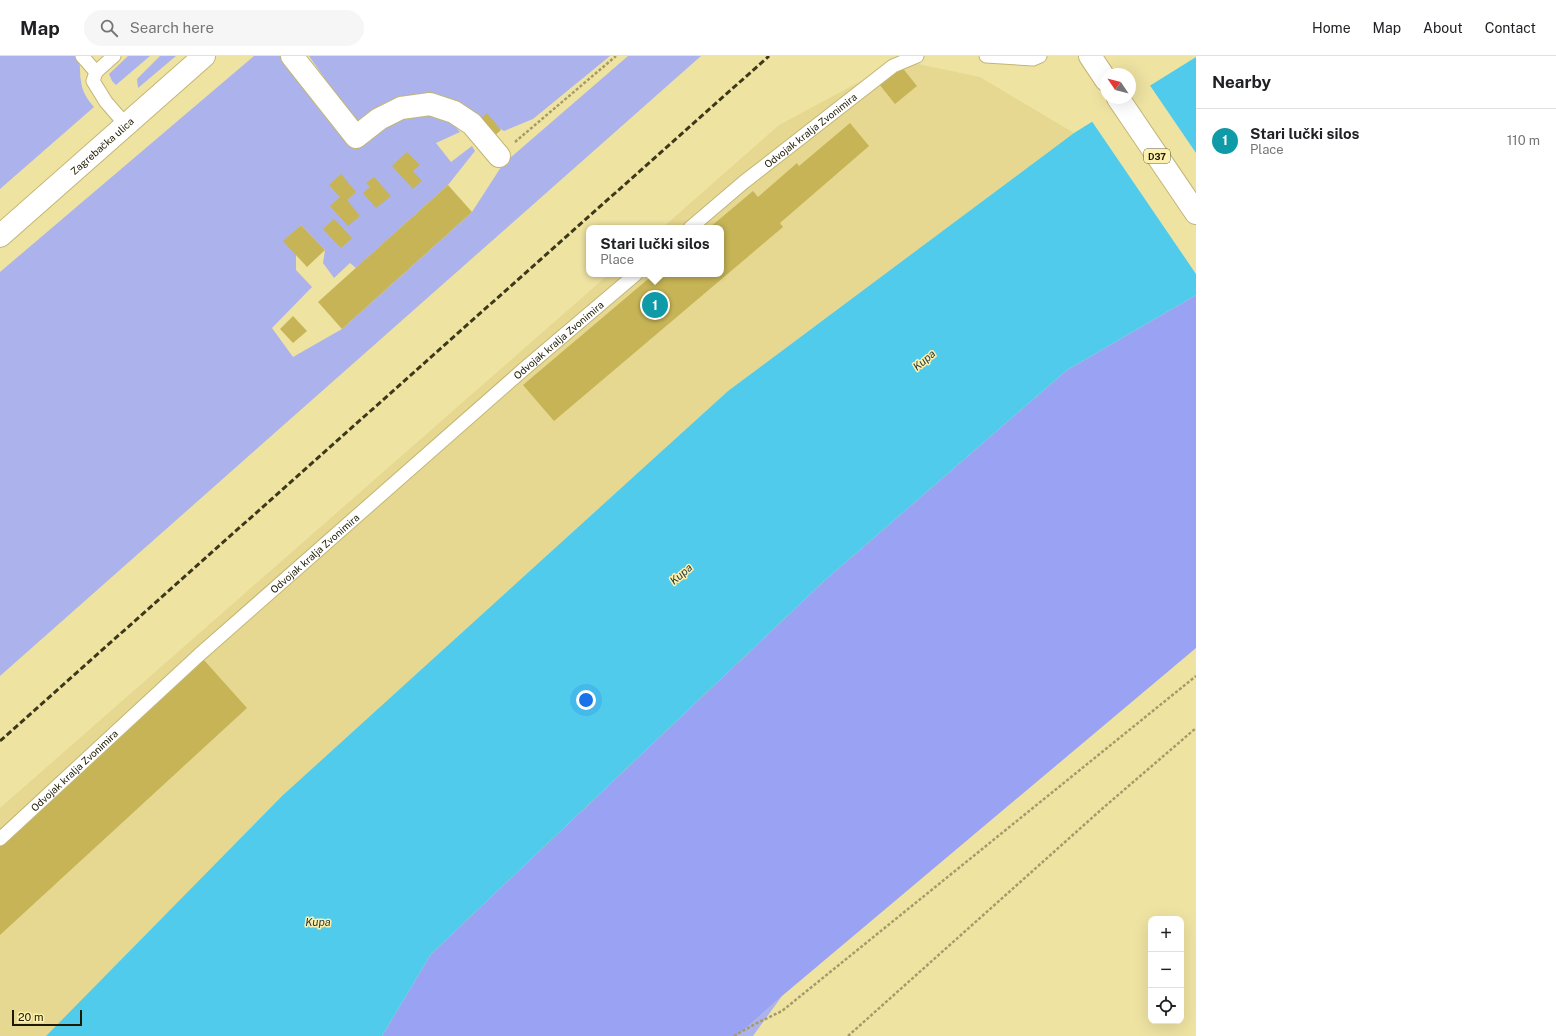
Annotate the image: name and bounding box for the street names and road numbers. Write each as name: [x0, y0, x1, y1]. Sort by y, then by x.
street label: Odvojak kralja Zvonimira: [762, 91, 859, 170]
street label: Zagrebačka ulica: [68, 115, 136, 177]
road number: D37: [1144, 149, 1170, 163]
street label: Odvojak kralja Zvonimira: [511, 298, 606, 381]
street label: Odvojak kralja Zvonimira: [268, 511, 361, 596]
street label: Odvojak kralja Zvonimira: [28, 727, 120, 814]

